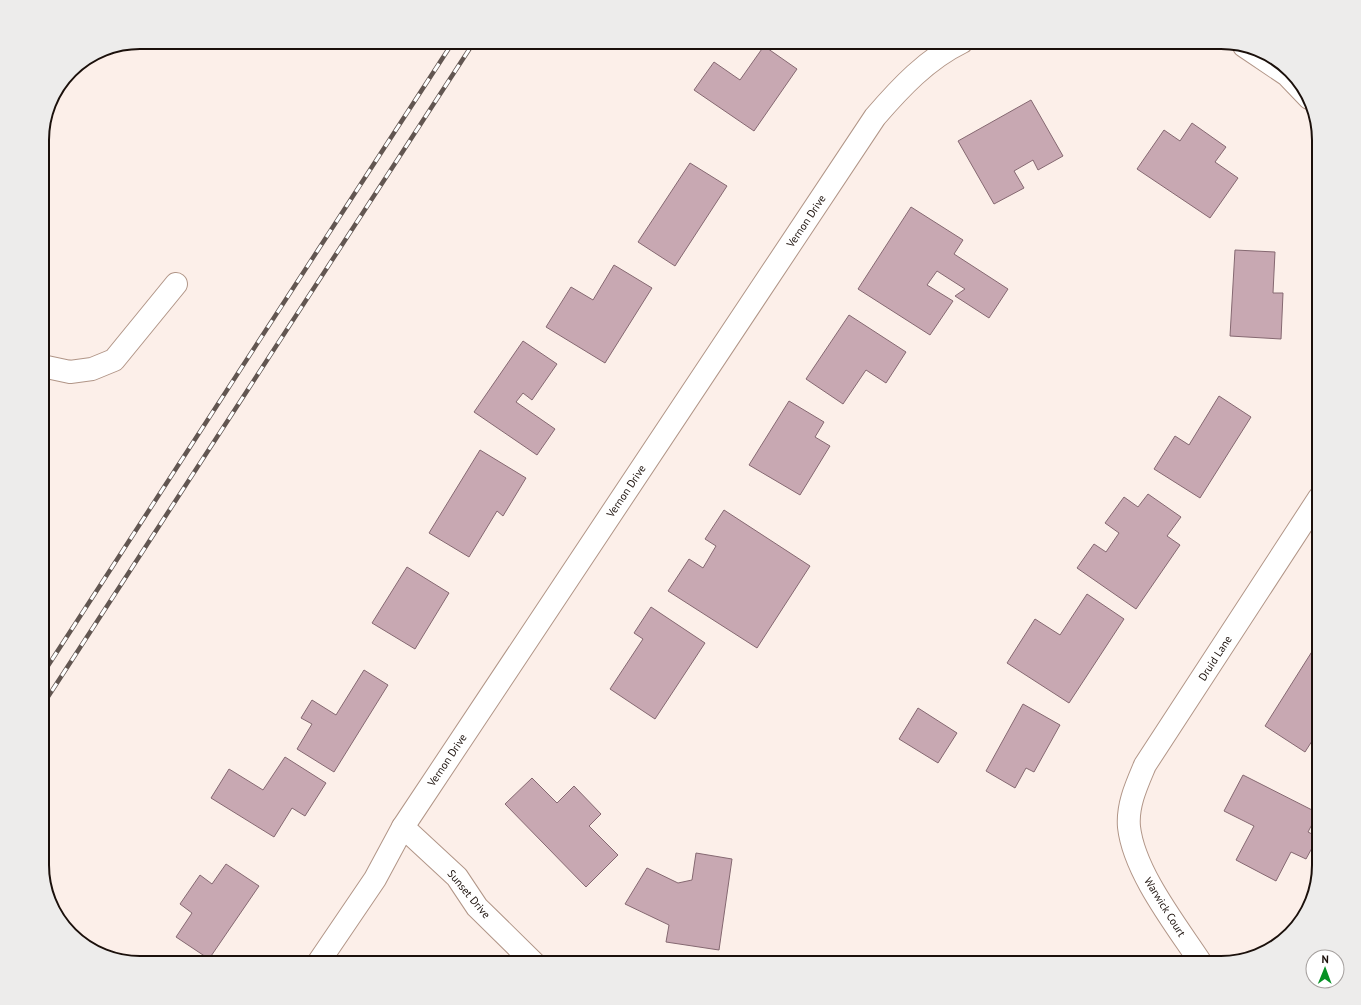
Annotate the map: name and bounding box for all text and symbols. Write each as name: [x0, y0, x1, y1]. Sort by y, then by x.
street label: Vernon Drive: [783, 192, 829, 251]
street label: Vernon Drive: [603, 462, 649, 521]
street label: Druid Lane: [1195, 632, 1235, 683]
street label: Vernon Drive: [424, 731, 470, 790]
street label: Sunset Drive: [445, 867, 494, 922]
street label: Warwick Court: [1141, 875, 1189, 939]
north arrow: [1305, 949, 1345, 989]
text: N: [1321, 952, 1329, 966]

